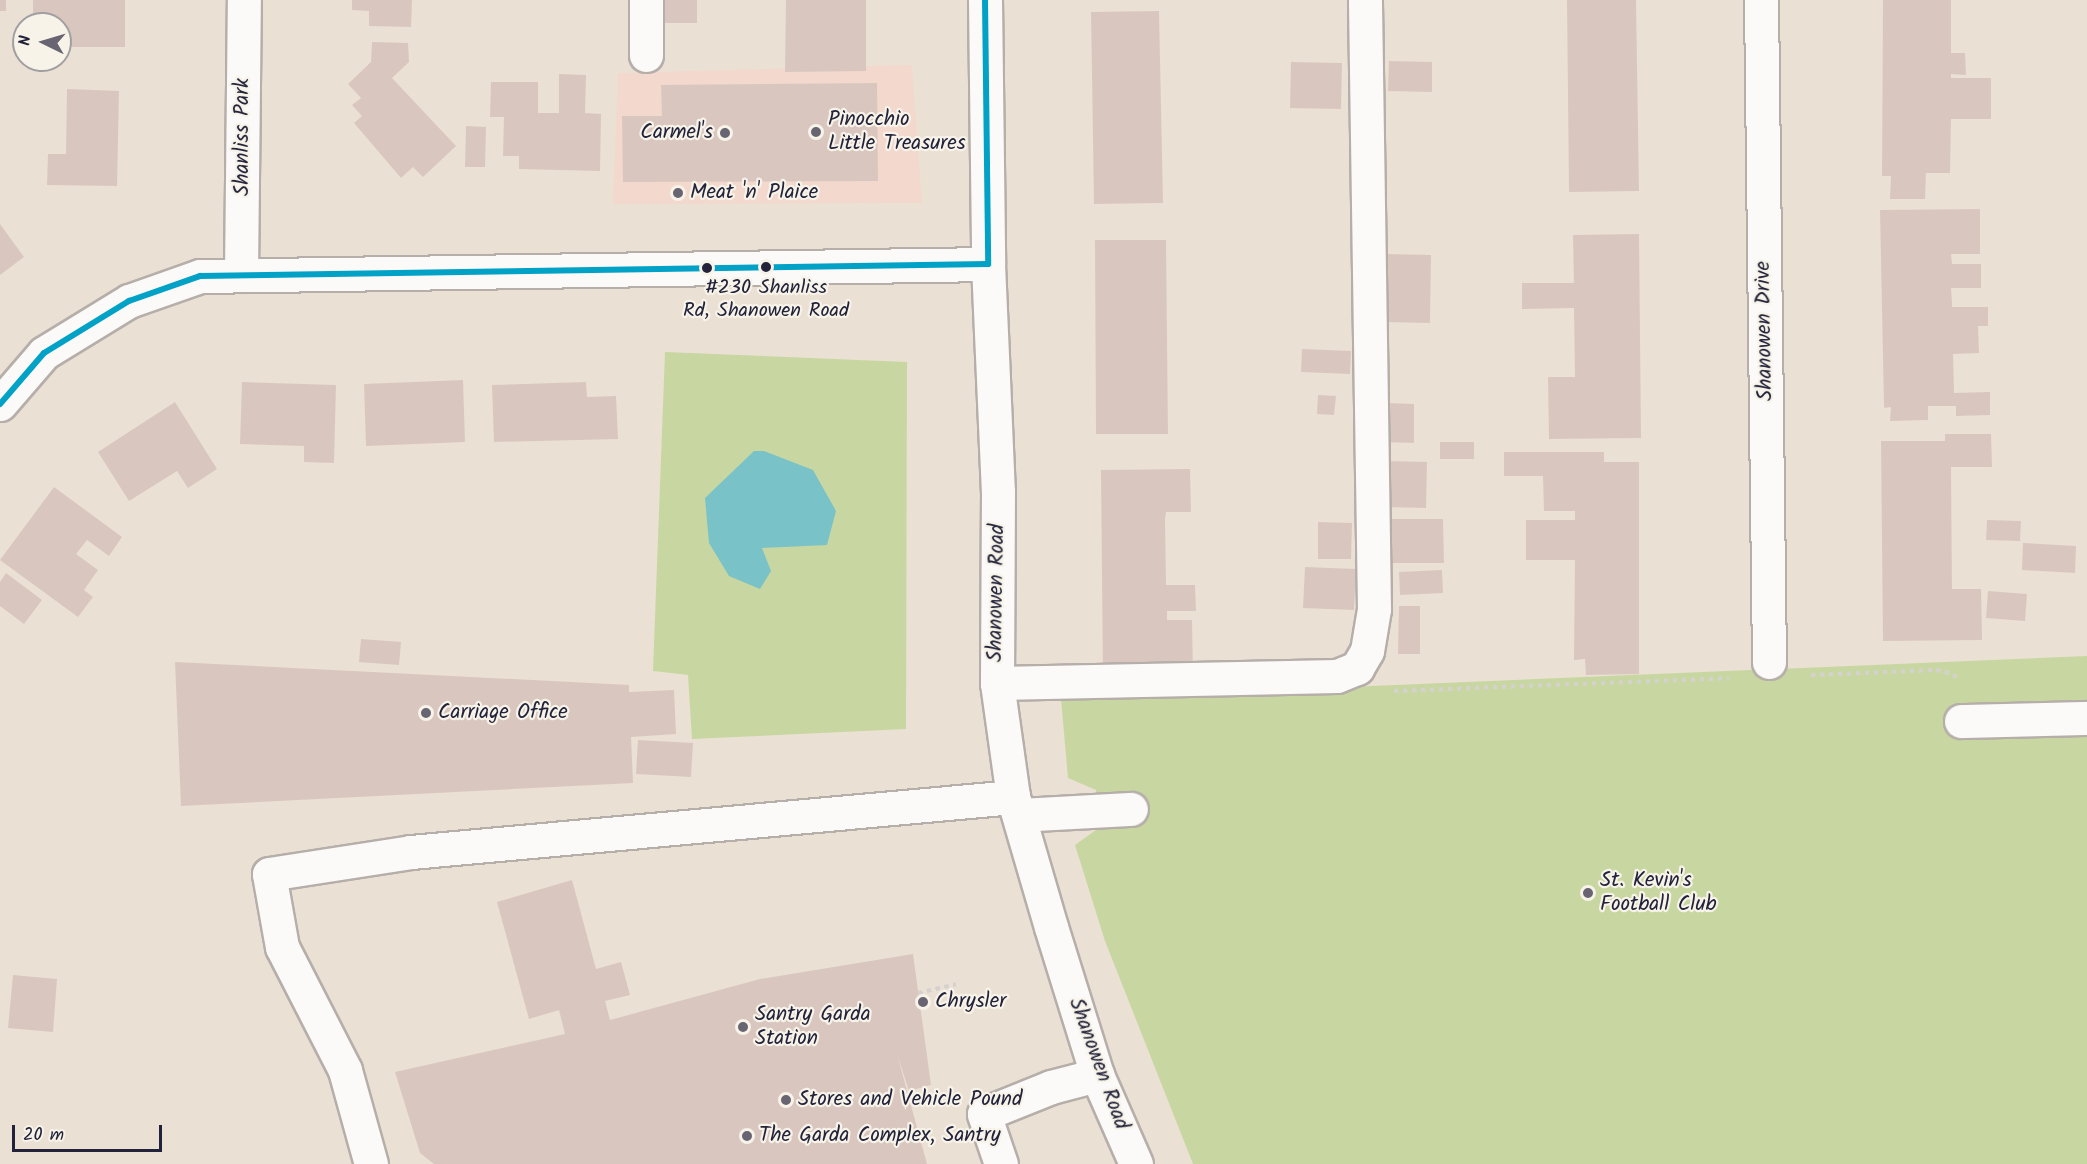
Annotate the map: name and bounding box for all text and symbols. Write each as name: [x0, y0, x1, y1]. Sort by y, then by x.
north arrow: [12, 12, 72, 72]
text: N: [13, 34, 38, 47]
street label: Shanliss Park: [230, 78, 256, 196]
place label: Pinocchio Little Treasures: [828, 107, 966, 157]
place label: Carmel's: [640, 120, 713, 146]
marker: Pinocchio Little Treasures: [809, 125, 823, 139]
marker: Carmel's: [718, 126, 732, 140]
place label: Meat 'n' Plaice: [690, 180, 818, 206]
marker: Meat 'n' Plaice: [671, 186, 685, 200]
marker: #230 Shanliss Rd, Shanowen Road: [760, 261, 772, 273]
street label: Shanowen Drive: [1751, 261, 1779, 401]
unlabelled marker: [701, 262, 713, 274]
place label: #230 Shanliss Rd, Shanowen Road: [683, 276, 849, 323]
street label: Shanowen Road: [983, 524, 1011, 662]
place label: Carriage Office: [438, 700, 568, 726]
marker: Carriage Office: [419, 706, 433, 720]
place label: St. Kevin's Football Club: [1600, 868, 1717, 918]
marker: St. Kevin's Football Club: [1581, 886, 1595, 900]
place label: Chrysler: [935, 989, 1006, 1015]
marker: Chrysler: [916, 995, 930, 1009]
street label: Shanowen Road: [1063, 995, 1133, 1133]
place label: Santry Garda Station: [755, 1002, 870, 1052]
marker: Santry Garda Station: [736, 1020, 750, 1034]
place label: Stores and Vehicle Pound: [798, 1087, 1022, 1113]
marker: Stores and Vehicle Pound: [779, 1093, 793, 1107]
scale bar: [15, 1113, 165, 1151]
text: 20 m: [23, 1121, 64, 1150]
place label: The Garda Complex, Santry: [759, 1123, 1000, 1149]
marker: The Garda Complex, Santry: [740, 1129, 754, 1143]

